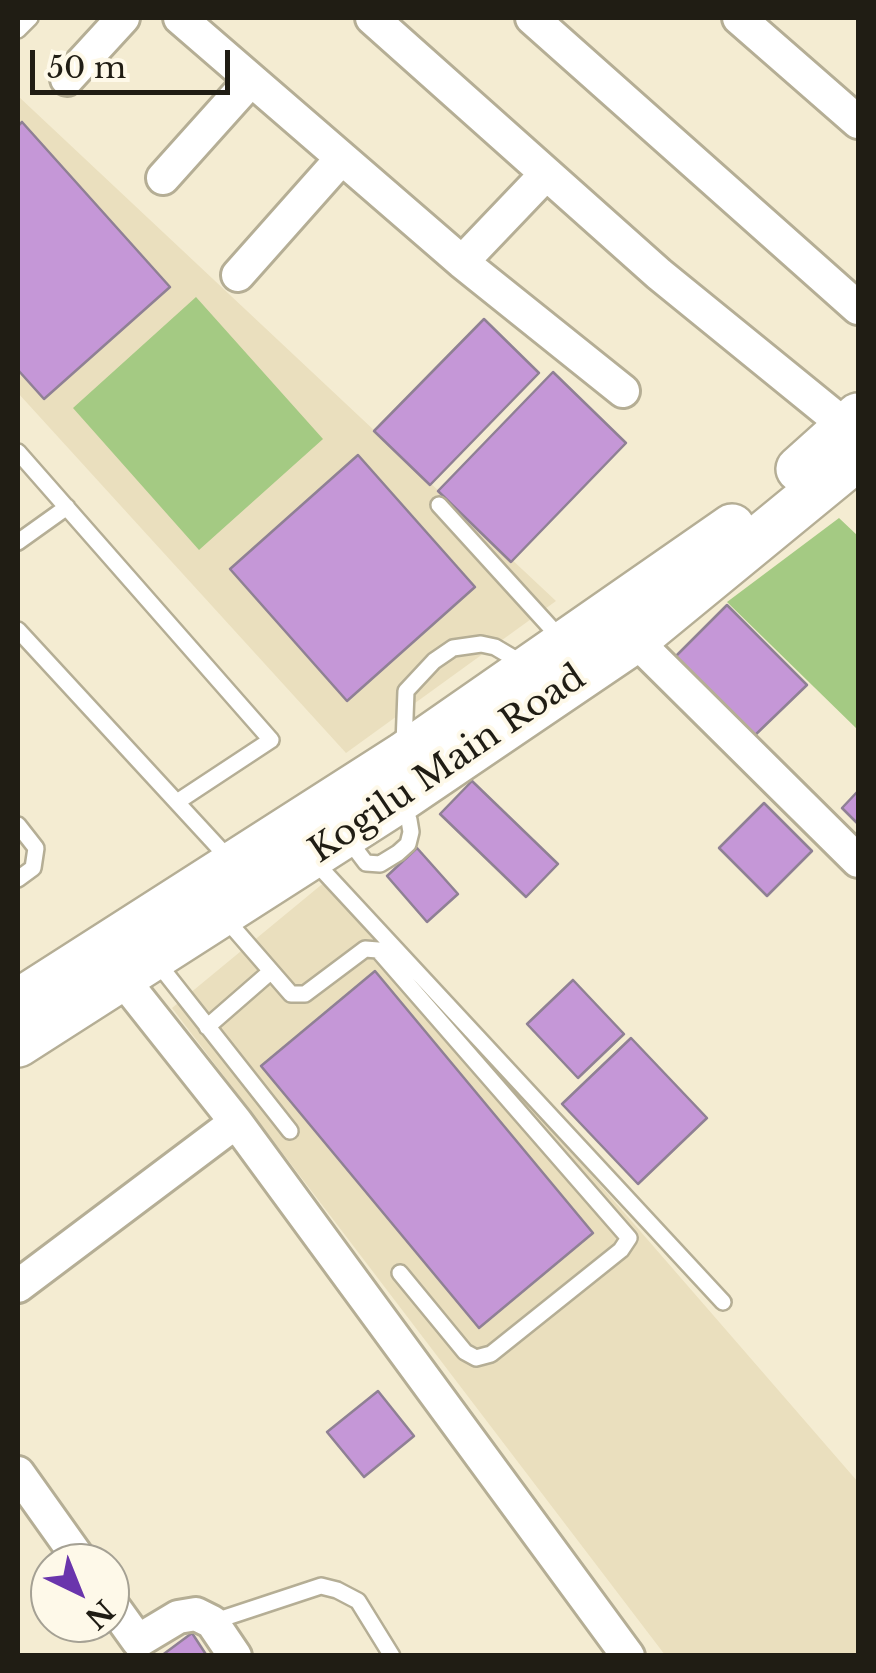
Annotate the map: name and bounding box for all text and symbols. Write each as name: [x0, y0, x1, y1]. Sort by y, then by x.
scale bar: [35, 30, 235, 92]
text: 50 m: [47, 49, 126, 86]
street label: Kogilu Main Road: [302, 657, 594, 873]
north arrow: [30, 1543, 130, 1643]
text: N: [78, 1592, 121, 1636]

